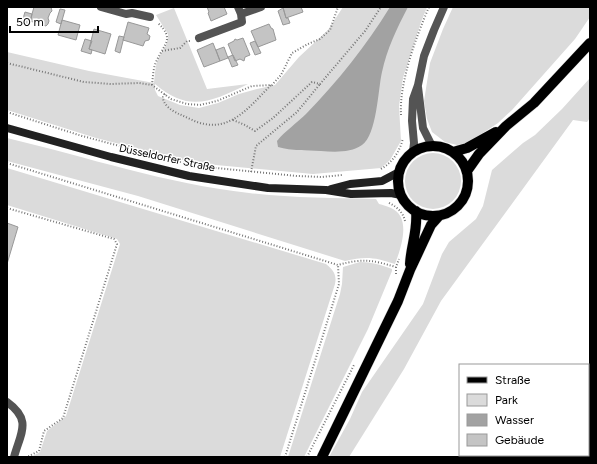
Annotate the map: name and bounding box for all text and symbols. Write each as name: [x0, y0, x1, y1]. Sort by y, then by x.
scale bar: [10, 8, 98, 34]
text: 50 m: [16, 15, 44, 29]
street label: Düsseldorfer Straße: [118, 141, 216, 175]
legend: [459, 364, 589, 456]
text: Straße: [495, 373, 531, 387]
text: Park: [495, 393, 518, 407]
text: Wasser: [495, 413, 534, 427]
text: Gebäude: [495, 433, 545, 447]

